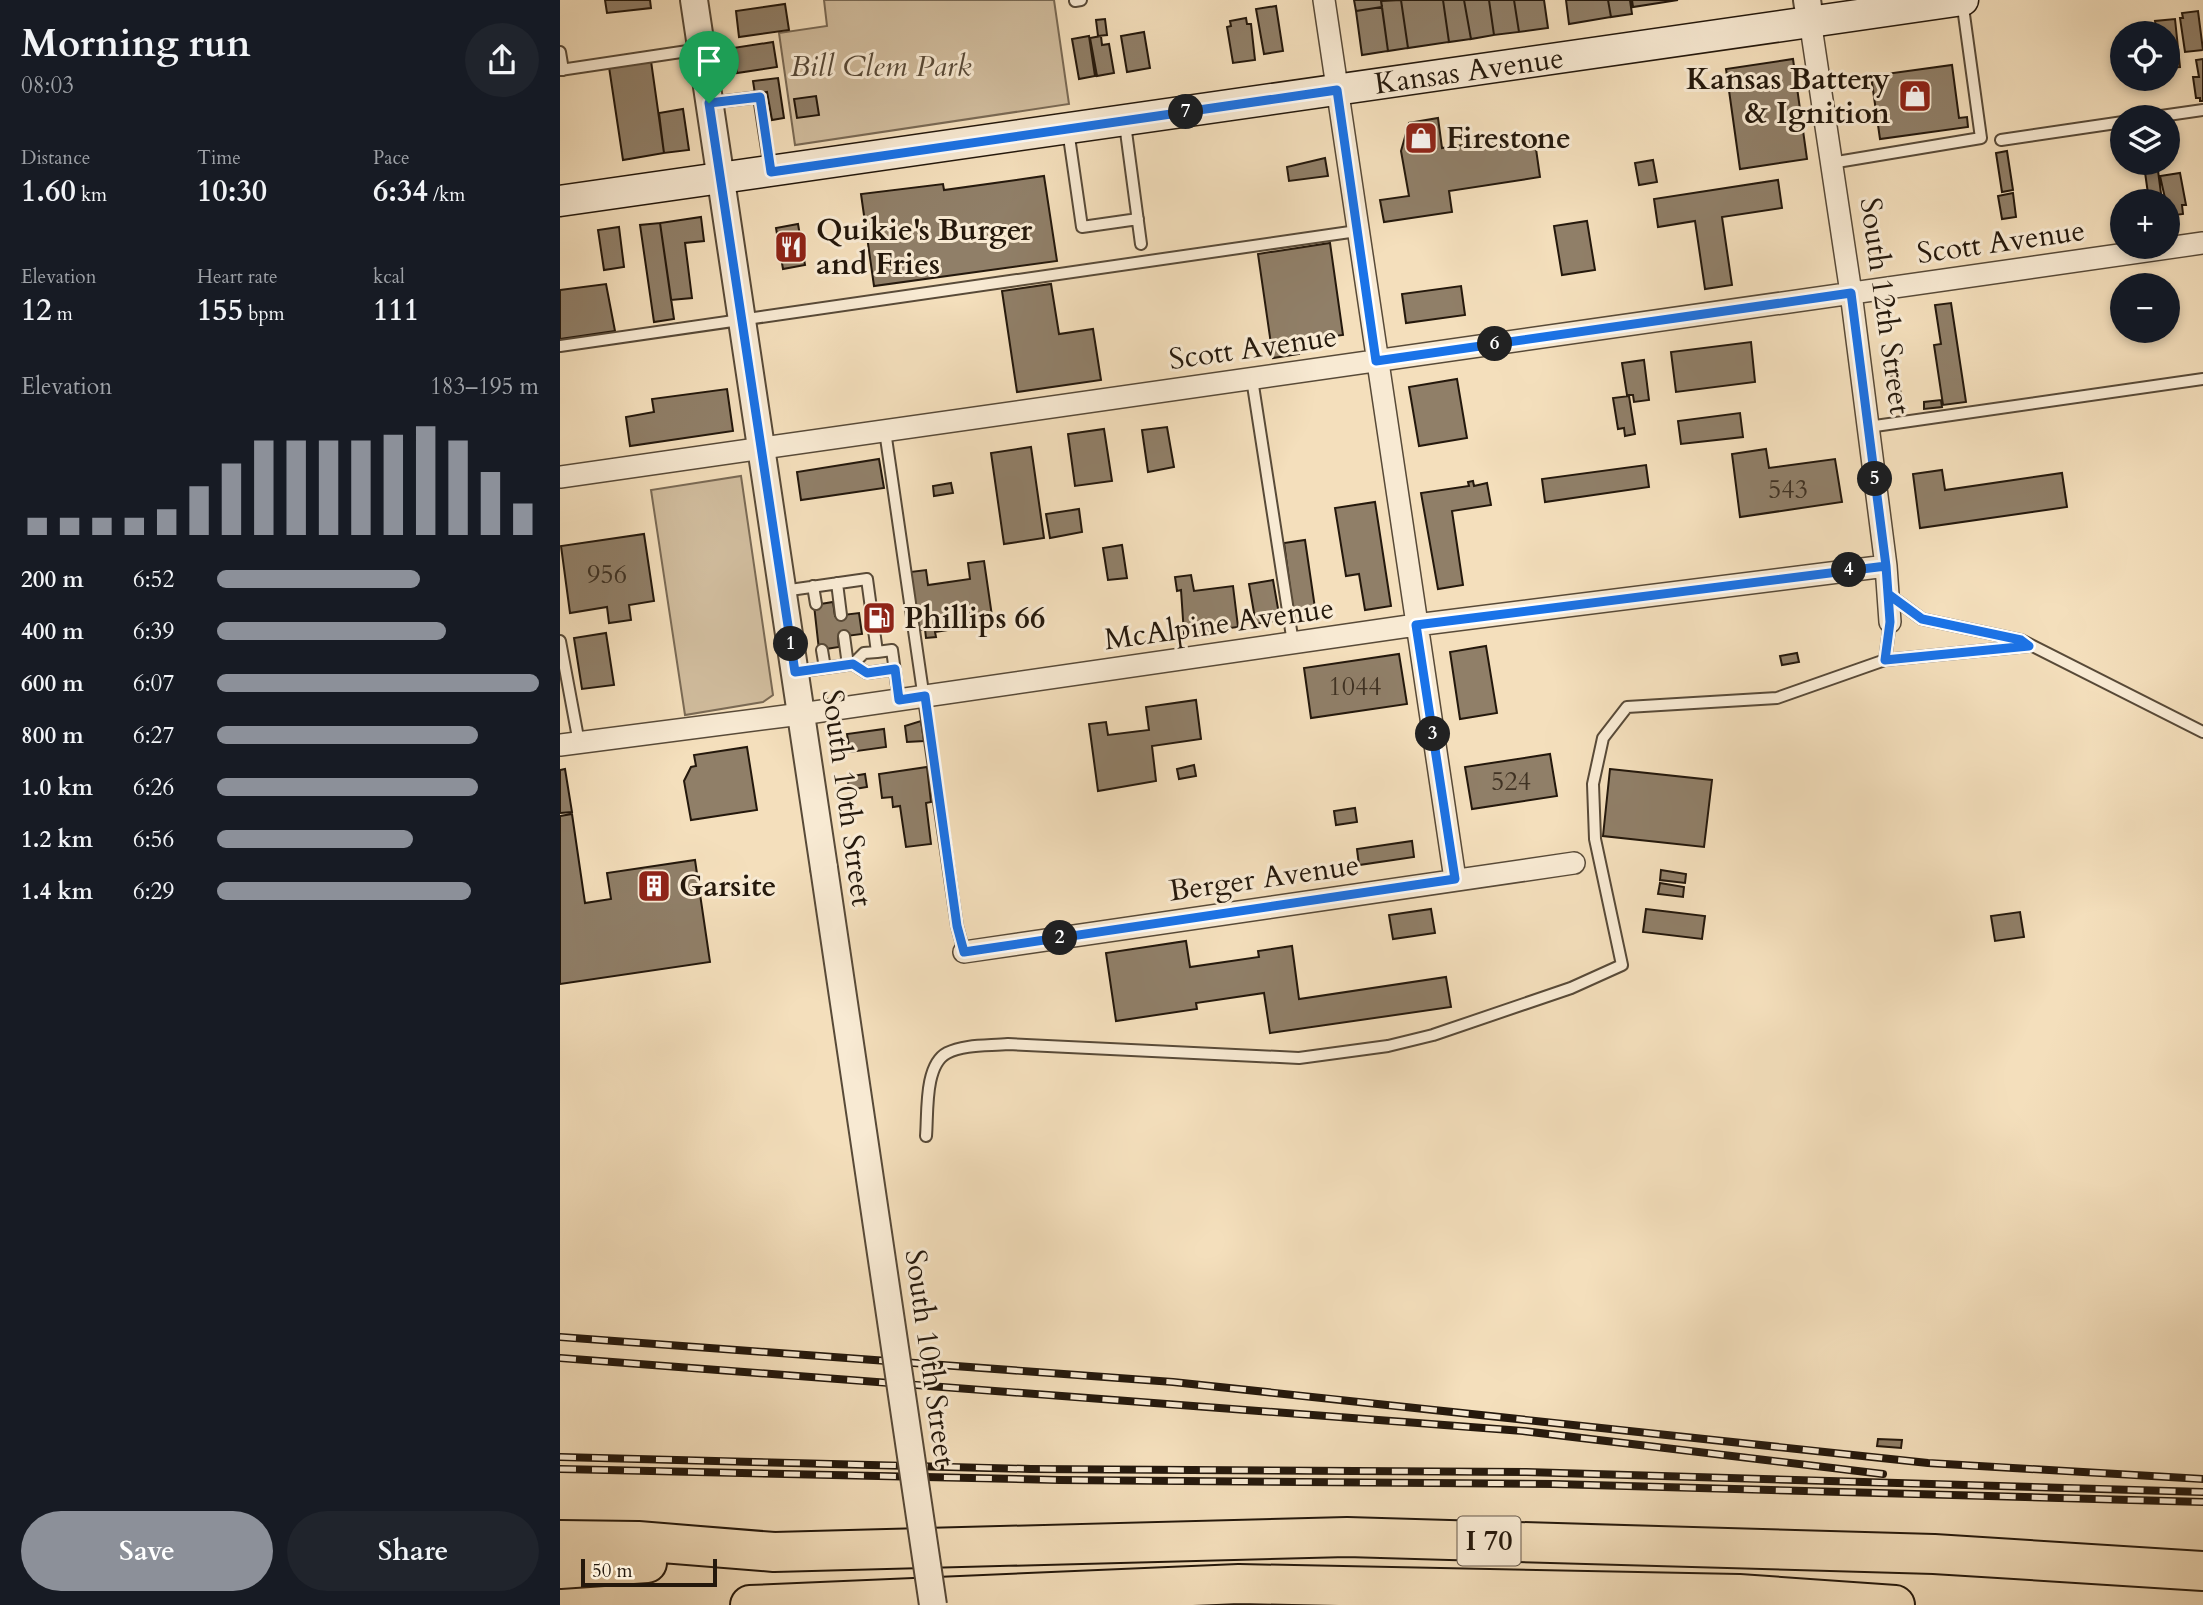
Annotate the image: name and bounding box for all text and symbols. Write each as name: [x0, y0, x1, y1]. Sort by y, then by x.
text: Morning run: [21, 18, 251, 70]
map controls: [2110, 21, 2180, 343]
button: locate: [2110, 21, 2180, 91]
button: share: [465, 23, 539, 97]
pin: [679, 31, 739, 103]
street label: Kansas Avenue: [1372, 37, 1566, 105]
icon: arrive: [690, 42, 728, 80]
park label: Bill Clem Park: [790, 46, 972, 87]
place label: Kansas Battery & Ignition: [1686, 59, 1890, 134]
text: 08:03: [21, 70, 74, 101]
shop icon: Kansas Battery & Ignition: [1896, 77, 1934, 115]
pin: 7: [1168, 94, 1204, 130]
text: 7: [1181, 98, 1190, 124]
button: layers: [2110, 105, 2180, 175]
place label: Firestone: [1446, 118, 1571, 159]
shop icon: Firestone: [1402, 119, 1440, 157]
text: Distance: [21, 145, 90, 171]
text: Time: [197, 145, 241, 171]
text: Pace: [373, 145, 410, 171]
text: 1.60: [21, 171, 76, 212]
text: 10:30: [197, 171, 267, 212]
text: 6:34: [373, 171, 428, 212]
text: km: [76, 182, 107, 208]
text: /km: [428, 182, 465, 208]
button: +: [2110, 189, 2180, 259]
street label: South 12th Street: [1849, 195, 1921, 418]
place label: Quikie's Burger and Fries: [816, 210, 1033, 285]
street label: Scott Avenue: [1914, 210, 2088, 274]
restaurant icon: Quikie's Burger and Fries: [772, 228, 810, 266]
text: Elevation: [21, 264, 96, 290]
text: Heart rate: [197, 264, 278, 290]
text: kcal: [373, 264, 405, 290]
button: −: [2110, 273, 2180, 343]
text: 12: [21, 290, 52, 331]
text: 155: [197, 290, 243, 331]
text: 111: [373, 290, 419, 331]
text: m: [52, 301, 73, 327]
text: bpm: [243, 301, 285, 327]
street label: Scott Avenue: [1166, 316, 1340, 380]
pin: 6: [1478, 326, 1513, 362]
text: 6: [1490, 330, 1499, 356]
text: Elevation: [21, 371, 112, 402]
text: 183–195 m: [430, 371, 539, 402]
pin: 5: [1858, 462, 1892, 496]
text: 5: [1870, 465, 1879, 491]
house number: 543: [1768, 472, 1808, 507]
pin: 4: [1832, 552, 1866, 588]
text: 4: [1844, 556, 1853, 582]
house number: 956: [587, 557, 627, 592]
text: 200 m: [21, 564, 84, 595]
text: 6:52: [133, 564, 174, 595]
street label: McAlpine Avenue: [1102, 588, 1336, 660]
place label: Phillips 66: [904, 598, 1045, 639]
fuel station icon: Phillips 66: [860, 599, 898, 637]
text: 400 m: [21, 616, 84, 647]
text: 6:39: [133, 616, 174, 647]
pin: 1: [774, 626, 808, 662]
text: 1: [786, 630, 795, 656]
text: 600 m: [21, 668, 84, 699]
text: 6:07: [133, 668, 174, 699]
house number: 1044: [1328, 669, 1382, 704]
street label: South 10th Street: [811, 687, 883, 910]
pin: 3: [1416, 716, 1450, 752]
text: 800 m: [21, 720, 84, 751]
text: 6:27: [133, 720, 174, 751]
text: 3: [1428, 720, 1437, 746]
house number: 524: [1491, 764, 1531, 799]
text: 1.0 km: [21, 772, 93, 803]
text: 6:26: [133, 772, 174, 803]
text: 1.2 km: [21, 824, 93, 855]
text: 6:56: [133, 824, 174, 855]
street label: Berger Avenue: [1166, 844, 1362, 912]
place label: Garsite: [679, 866, 776, 907]
building icon: Garsite: [635, 867, 673, 905]
text: 1.4 km: [21, 876, 93, 907]
text: 6:29: [133, 876, 174, 907]
pin: 2: [1042, 920, 1078, 956]
text: 2: [1055, 924, 1064, 950]
street label: South 10th Street: [894, 1247, 966, 1470]
button: Save: [21, 1511, 273, 1591]
button: Share: [287, 1511, 539, 1591]
road number: I 70: [1458, 1516, 1520, 1566]
scale bar: [581, 1556, 718, 1588]
text: 50 m: [592, 1558, 633, 1584]

